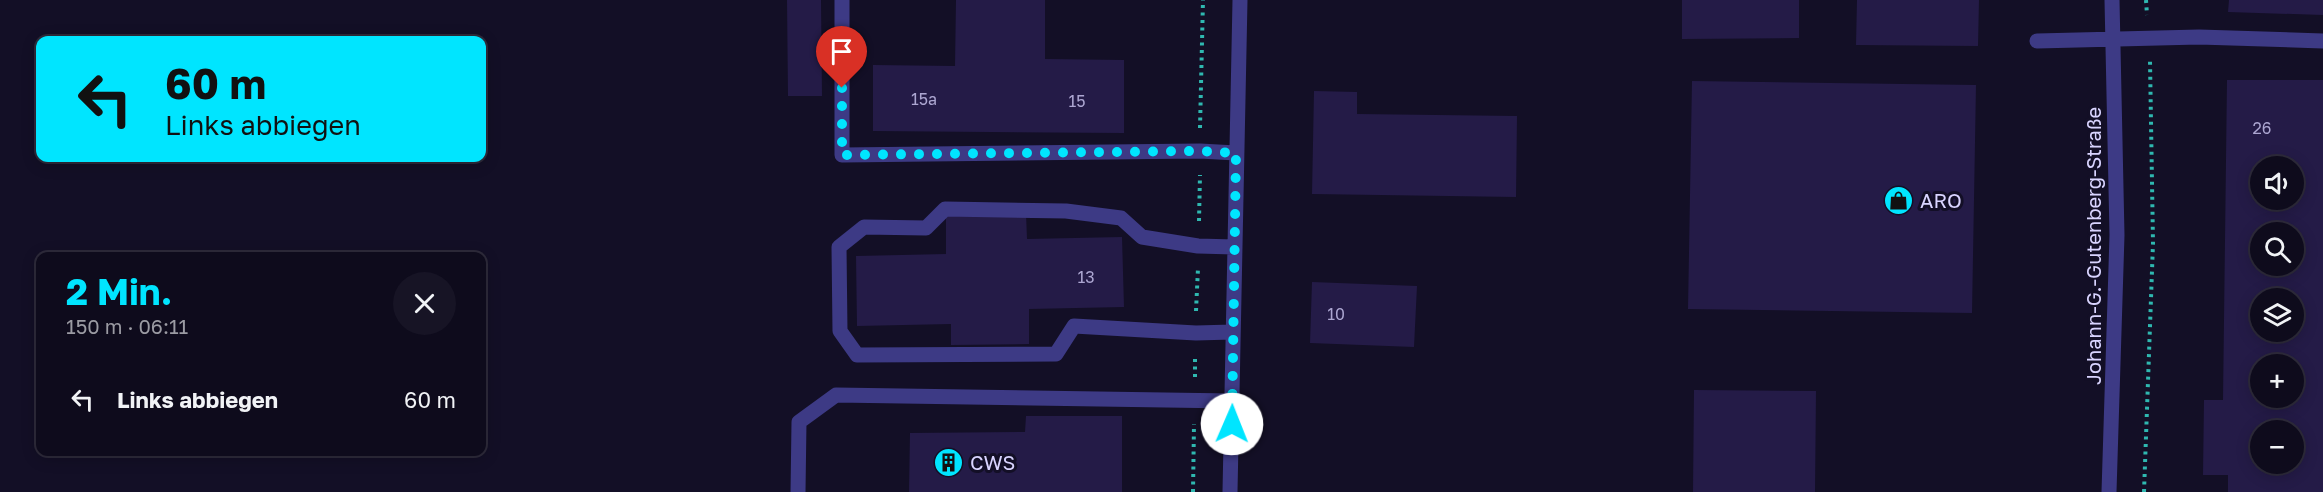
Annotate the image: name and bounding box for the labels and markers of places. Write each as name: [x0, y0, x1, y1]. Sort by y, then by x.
pin: [816, 26, 867, 88]
shop icon: ARO: [1883, 184, 1915, 216]
place label: ARO: [1920, 188, 1962, 212]
building icon: CWS: [933, 446, 965, 478]
place label: CWS: [970, 450, 1015, 474]

